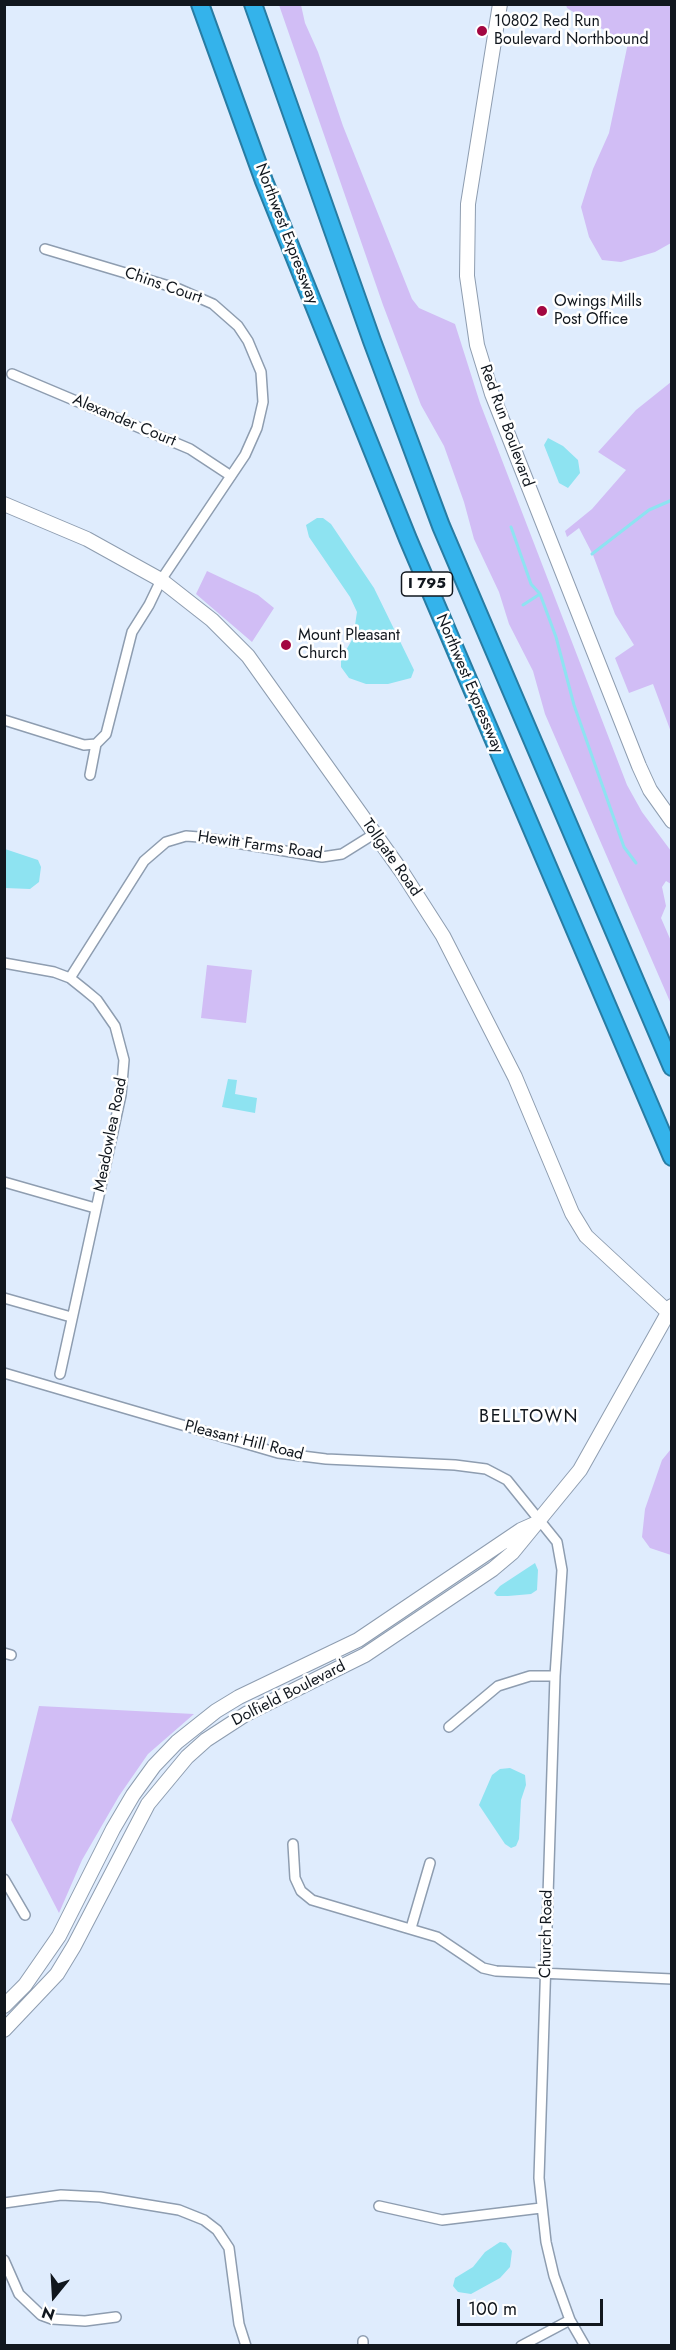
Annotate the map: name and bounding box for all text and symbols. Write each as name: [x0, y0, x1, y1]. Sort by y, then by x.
place label: 10802 Red Run Boulevard Northbound: [494, 12, 649, 50]
marker: 10802 Red Run Boulevard Northbound: [475, 24, 489, 38]
street label: Northwest Expressway: [250, 161, 322, 307]
street label: Chins Court: [122, 264, 204, 308]
place label: Owings Mills Post Office: [554, 292, 642, 330]
marker: Owings Mills Post Office: [535, 304, 549, 318]
street label: Red Run Boulevard: [475, 362, 537, 490]
street label: Alexander Court: [70, 391, 178, 451]
road number: I 795: [402, 572, 452, 596]
street label: Northwest Expressway: [431, 612, 507, 756]
place label: Mount Pleasant Church: [298, 626, 400, 664]
marker: Mount Pleasant Church: [279, 638, 293, 652]
street label: Tollgate Road: [357, 816, 425, 900]
street label: Hewitt Farms Road: [196, 828, 324, 864]
street label: Meadowlea Road: [90, 1076, 132, 1194]
district label: BELLTOWN: [479, 1407, 579, 1429]
street label: Pleasant Hill Road: [183, 1417, 305, 1465]
street label: Dolfield Boulevard: [229, 1657, 349, 1731]
street label: Church Road: [537, 1890, 557, 1978]
north arrow: [24, 2266, 84, 2326]
scale bar: [460, 2287, 606, 2325]
text: 100 m: [468, 2296, 517, 2322]
text: N: [39, 2301, 58, 2326]

